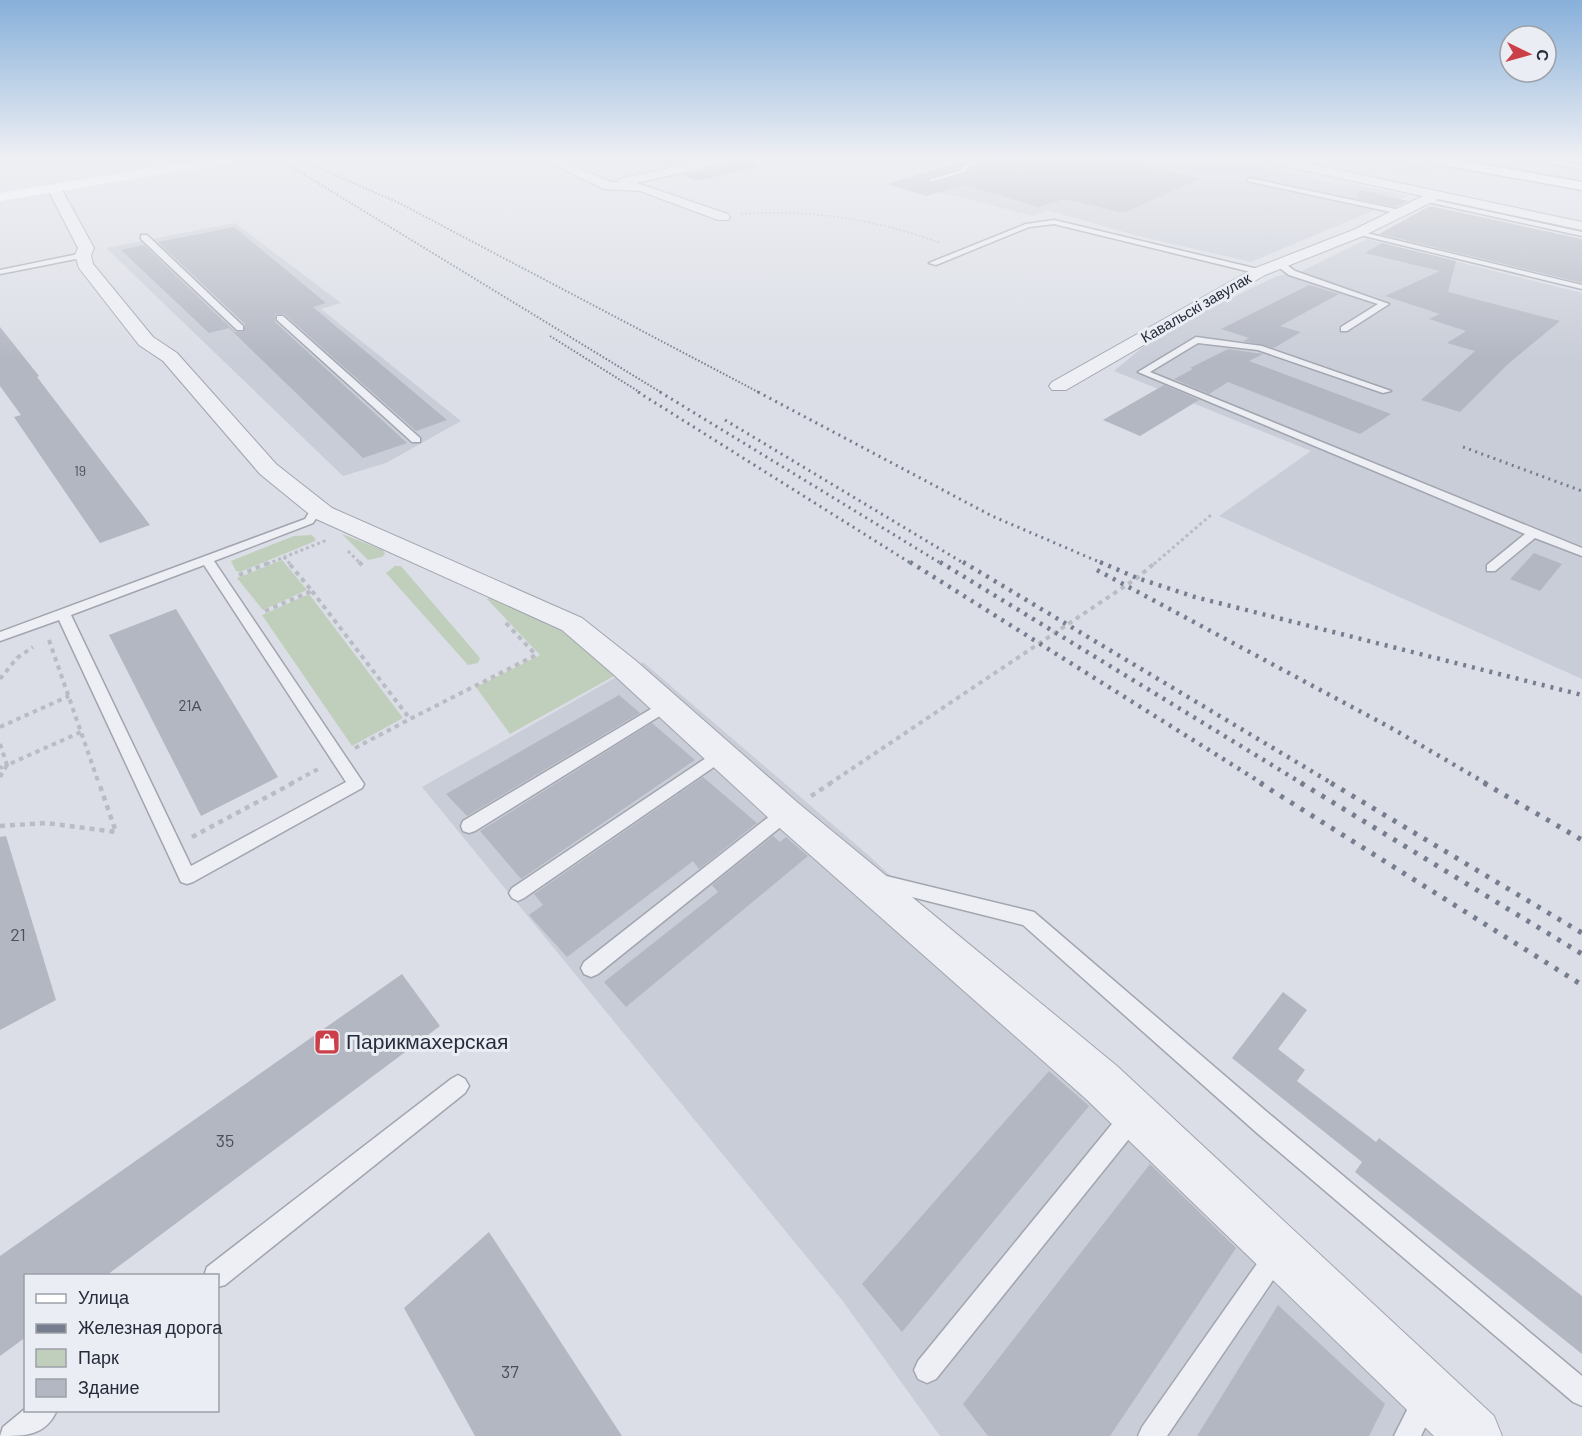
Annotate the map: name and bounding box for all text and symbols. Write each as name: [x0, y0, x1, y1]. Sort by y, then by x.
north arrow: [1498, 24, 1558, 84]
text: С: [1533, 49, 1553, 62]
street label: Кавальскі завулак: [1137, 268, 1254, 346]
house number: 19: [74, 462, 86, 479]
house number: 21А: [178, 696, 202, 714]
house number: 21: [10, 923, 26, 945]
shop icon: Парикмахерская: [312, 1027, 342, 1057]
place label: Парикмахерская: [346, 1028, 508, 1053]
house number: 35: [216, 1129, 234, 1151]
legend: [24, 1274, 219, 1412]
text: Улица: [78, 1286, 130, 1308]
text: Железная дорога: [78, 1316, 223, 1338]
text: Парк: [78, 1346, 119, 1368]
house number: 37: [501, 1360, 519, 1382]
text: Здание: [78, 1376, 139, 1398]

